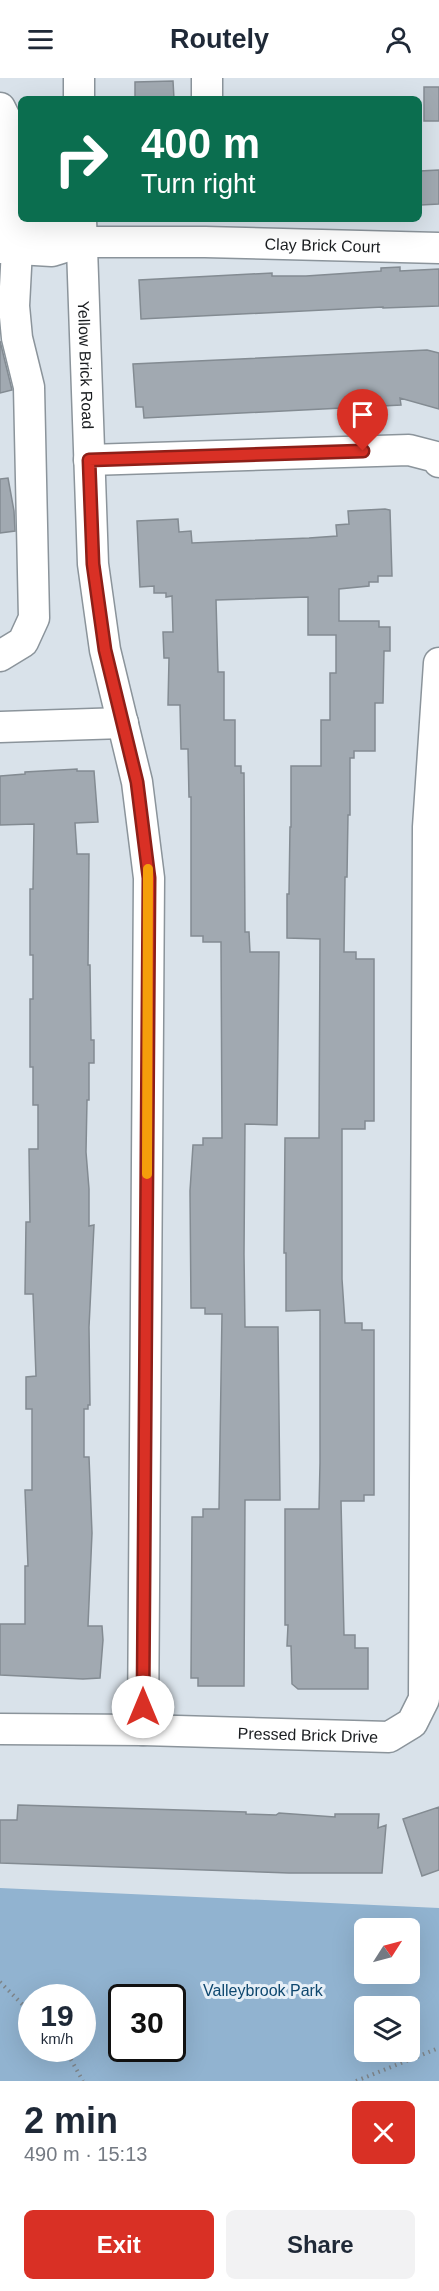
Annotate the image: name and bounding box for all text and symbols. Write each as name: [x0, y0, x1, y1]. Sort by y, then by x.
icon: menu: [24, 23, 57, 56]
icon: person: [382, 23, 415, 56]
text: Routely: [170, 24, 269, 54]
icon: right: [42, 120, 120, 198]
text: 400 m: [141, 120, 260, 167]
text: Turn right: [141, 169, 256, 199]
street label: Clay Brick Court: [264, 236, 381, 256]
street label: Yellow Brick Road: [75, 300, 96, 429]
pin: [337, 389, 388, 451]
icon: arrive: [346, 398, 379, 431]
position arrow: [111, 1675, 175, 1739]
street label: Pressed Brick Drive: [237, 1725, 378, 1746]
north arrow: [354, 1918, 420, 1984]
map controls: [354, 1918, 420, 2062]
park label: Valleybrook Park: [203, 1982, 324, 1999]
speed limit sign: 30: [108, 1984, 186, 2062]
button: layers: [354, 1996, 420, 2062]
text: 19: [40, 1999, 74, 2032]
text: km/h: [41, 2030, 73, 2047]
text: 2 min: [24, 2100, 118, 2141]
button: close: [352, 2101, 415, 2164]
text: 490 m · 15:13: [24, 2143, 147, 2165]
button: Exit: [24, 2210, 214, 2279]
button: Share: [226, 2210, 415, 2279]

